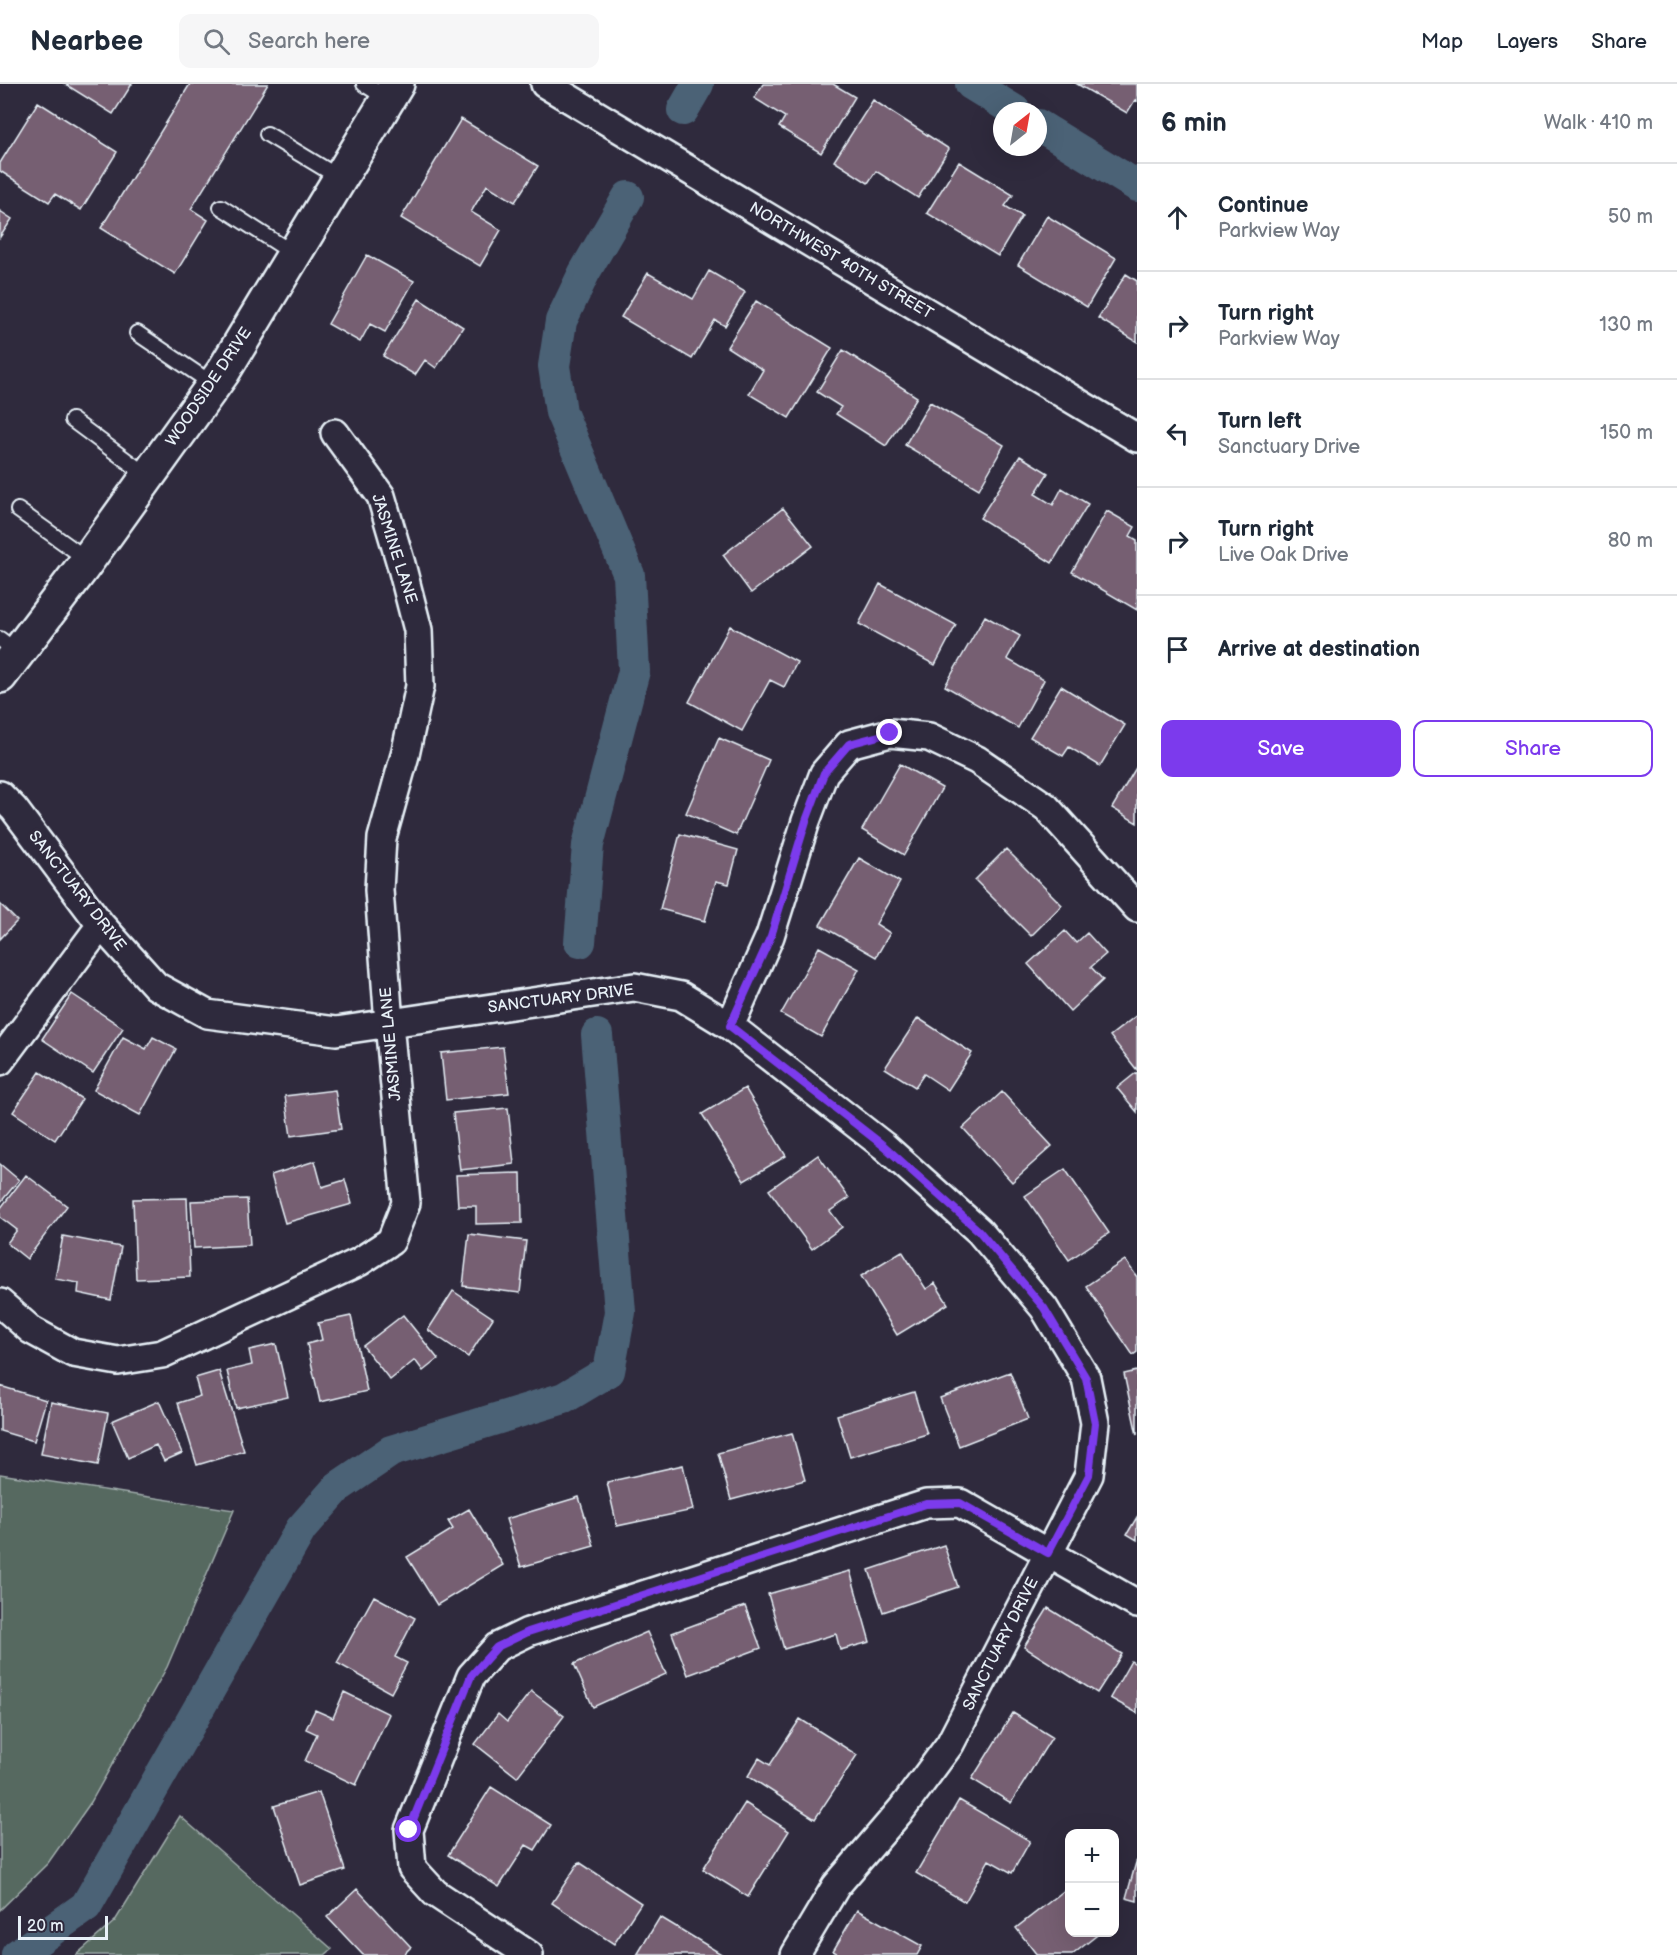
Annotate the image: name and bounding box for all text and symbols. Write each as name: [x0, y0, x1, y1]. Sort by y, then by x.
search box: [179, 14, 599, 68]
text: Nearbee: [30, 25, 143, 58]
icon: search: [200, 25, 233, 58]
text: Search here: [248, 28, 370, 55]
text: Map: [1421, 29, 1463, 54]
text: Layers: [1496, 29, 1558, 54]
text: Share: [1591, 29, 1647, 54]
north arrow: [993, 102, 1047, 156]
text: 6 min: [1161, 108, 1227, 139]
text: Walk · 410 m: [1544, 111, 1653, 135]
text: Continue: [1218, 192, 1308, 219]
street label: NORTHWEST 40TH STREET: [746, 199, 937, 324]
icon: ahead: [1161, 201, 1194, 234]
text: 50 m: [1608, 205, 1653, 229]
text: Parkview Way: [1218, 219, 1340, 243]
text: Turn right: [1218, 300, 1314, 327]
icon: right: [1161, 309, 1194, 342]
text: 130 m: [1599, 313, 1653, 337]
street label: WOODSIDE DRIVE: [162, 324, 256, 450]
text: Parkview Way: [1218, 327, 1340, 351]
text: Turn left: [1218, 408, 1302, 435]
icon: left: [1161, 417, 1194, 450]
text: 150 m: [1600, 421, 1653, 445]
text: Sanctuary Drive: [1218, 435, 1360, 459]
street label: JASMINE LANE: [367, 492, 421, 606]
text: Turn right: [1218, 516, 1314, 543]
icon: right: [1161, 525, 1194, 558]
text: 80 m: [1608, 529, 1653, 553]
text: Live Oak Drive: [1218, 543, 1349, 567]
icon: arrive: [1161, 633, 1194, 666]
text: Arrive at destination: [1218, 636, 1420, 663]
route end: [876, 719, 902, 745]
button: Save: [1161, 720, 1401, 777]
button: Share: [1413, 720, 1653, 777]
street label: SANCTUARY DRIVE: [24, 827, 130, 955]
street label: SANCTUARY DRIVE: [487, 981, 635, 1017]
street label: JASMINE LANE: [377, 986, 405, 1102]
street label: SANCTUARY DRIVE: [959, 1574, 1043, 1714]
route start: [395, 1816, 421, 1842]
map controls: [1065, 1829, 1119, 1937]
button: +: [1065, 1829, 1119, 1883]
button: −: [1065, 1883, 1119, 1937]
scale bar: [18, 1913, 108, 1940]
text: 20 m: [27, 1917, 63, 1936]

